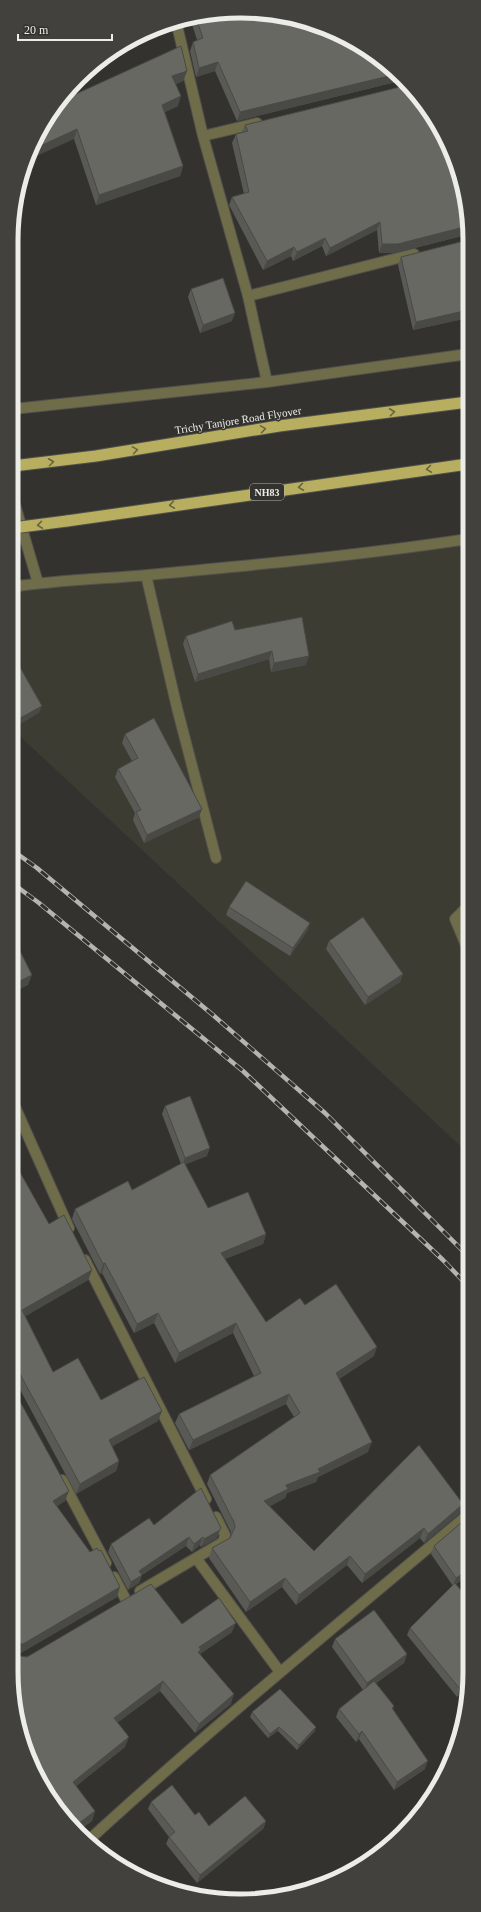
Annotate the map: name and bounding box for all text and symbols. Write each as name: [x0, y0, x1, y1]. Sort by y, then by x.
scale bar: [18, 16, 112, 42]
text: 20 m: [24, 23, 49, 37]
street label: Trichy Tanjore Road Flyover: [174, 404, 302, 436]
one-way arrow: [389, 408, 395, 417]
one-way arrow: [260, 425, 266, 434]
one-way arrow: [132, 446, 138, 455]
one-way arrow: [48, 458, 54, 467]
one-way arrow: [426, 465, 432, 474]
one-way arrow: [298, 482, 304, 491]
road number: NH83: [250, 484, 284, 500]
one-way arrow: [169, 500, 175, 509]
one-way arrow: [37, 520, 43, 529]

